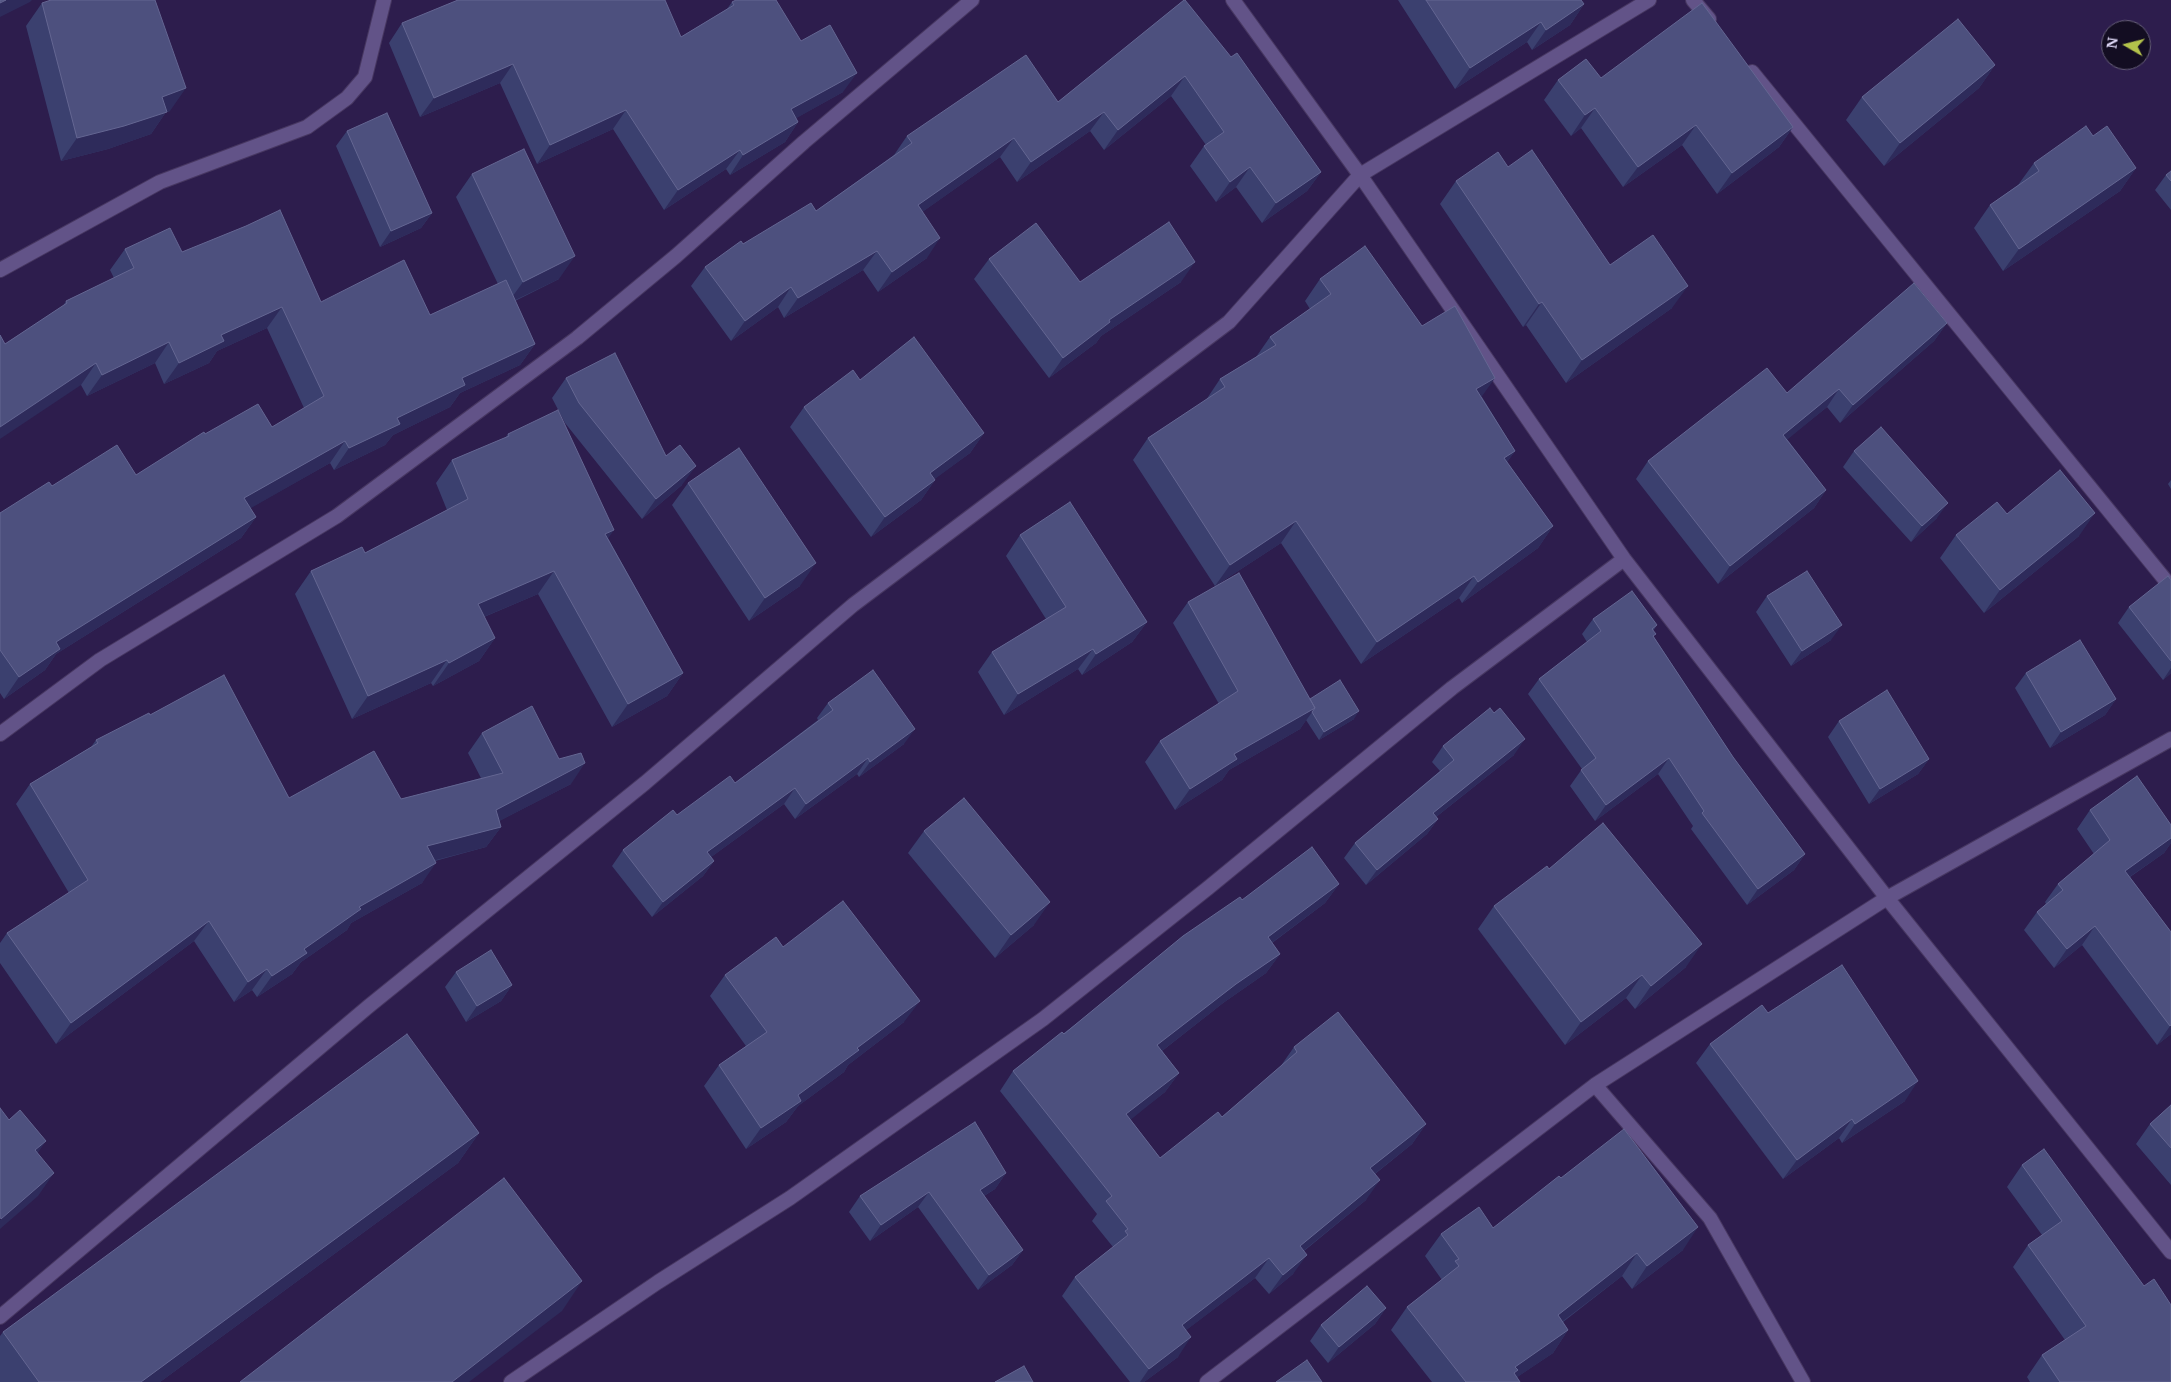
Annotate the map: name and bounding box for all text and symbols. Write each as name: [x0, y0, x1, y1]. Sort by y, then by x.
north arrow: [2101, 20, 2151, 70]
text: N: [2102, 36, 2122, 50]

